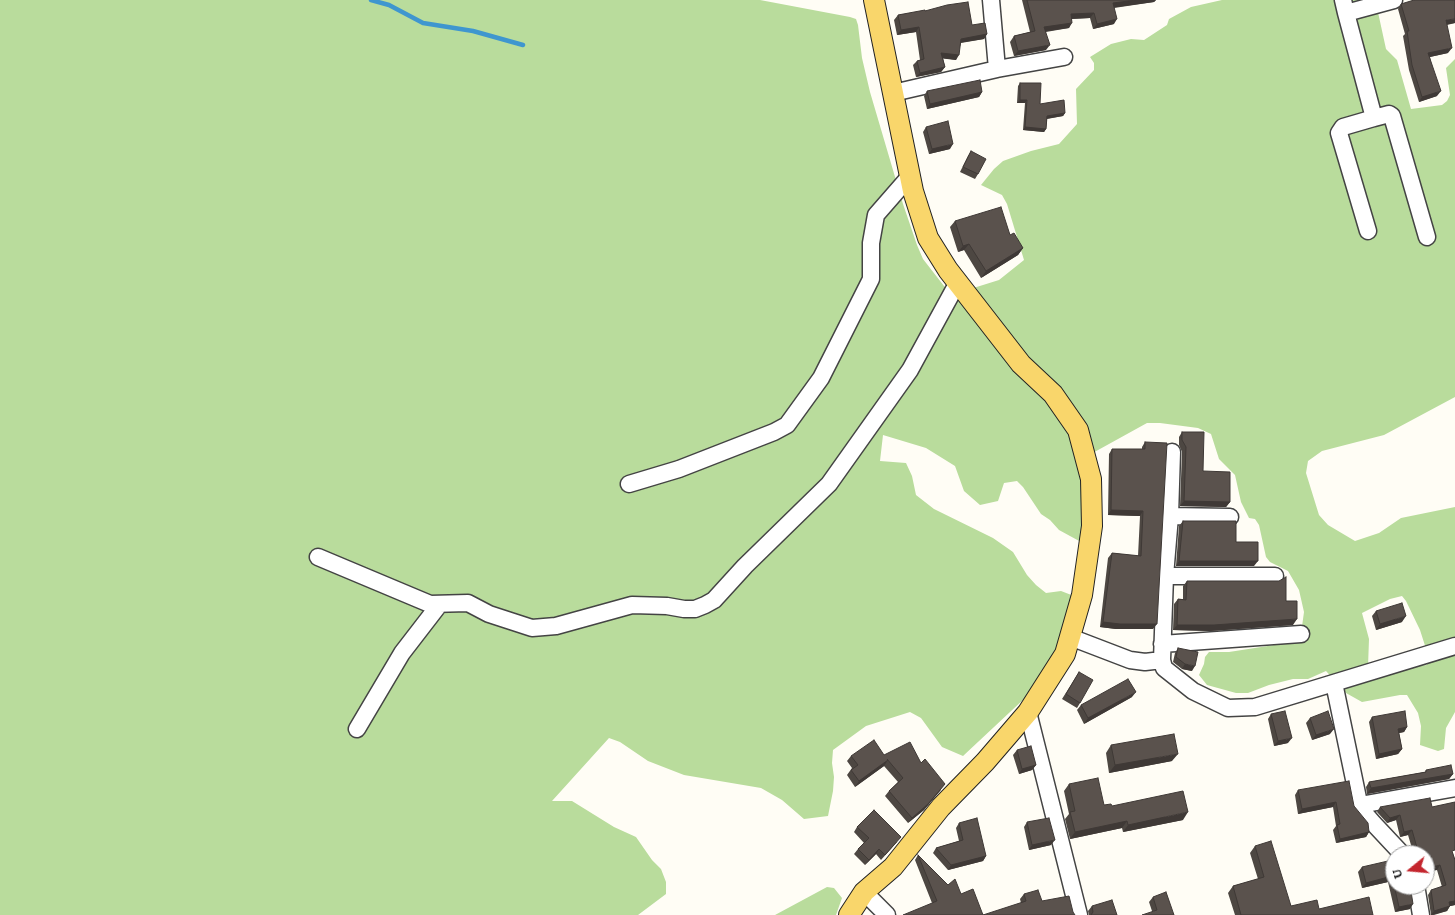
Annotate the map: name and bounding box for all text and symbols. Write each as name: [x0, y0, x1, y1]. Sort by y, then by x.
north arrow: [1385, 845, 1435, 895]
text: U: [1388, 867, 1406, 881]

